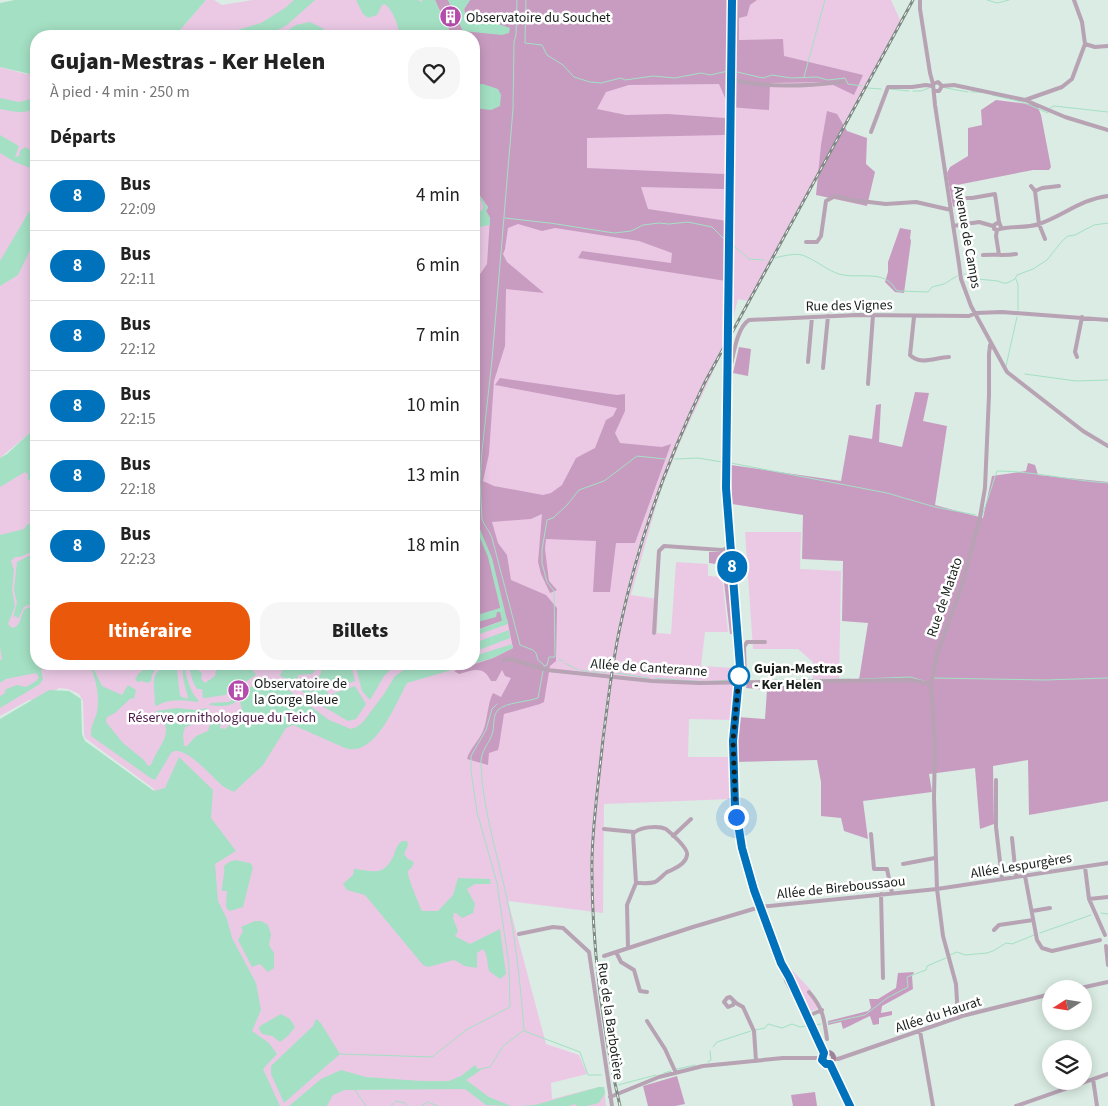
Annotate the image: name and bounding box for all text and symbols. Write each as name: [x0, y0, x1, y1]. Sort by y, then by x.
building icon: Observatoire du Souchet: [438, 5, 462, 29]
place label: Observatoire du Souchet: [466, 8, 611, 28]
text: Gujan-Mestras - Ker Helen: [50, 44, 325, 79]
button: heart: [408, 47, 460, 99]
text: À pied · 4 min · 250 m: [50, 81, 190, 103]
text: Départs: [50, 124, 116, 151]
text: Bus: [120, 171, 151, 198]
text: 4 min: [416, 182, 460, 209]
text: 8: [73, 183, 82, 208]
street label: Avenue de Camps: [948, 184, 986, 290]
text: 22:09: [120, 198, 156, 220]
text: Bus: [120, 241, 151, 268]
text: 6 min: [416, 252, 460, 279]
text: 8: [73, 253, 82, 278]
text: 22:11: [120, 268, 156, 290]
street label: Rue des Vignes: [805, 295, 893, 317]
text: Bus: [120, 311, 151, 338]
text: 7 min: [416, 322, 460, 349]
text: 8: [73, 323, 82, 348]
text: 22:12: [120, 338, 156, 360]
text: Bus: [120, 381, 151, 408]
text: 10 min: [406, 392, 460, 419]
text: 8: [73, 393, 82, 418]
text: 22:15: [120, 408, 156, 430]
text: Bus: [120, 451, 151, 478]
text: 13 min: [406, 462, 460, 489]
text: 8: [73, 463, 82, 488]
text: 22:18: [120, 478, 156, 500]
text: Bus: [120, 521, 151, 548]
text: 18 min: [406, 532, 460, 559]
text: 8: [73, 533, 82, 558]
text: 22:23: [120, 548, 156, 570]
line badge: 8: [716, 551, 748, 583]
text: 8: [727, 554, 737, 579]
street label: Rue de Matato: [922, 555, 968, 640]
button: Itinéraire: [50, 602, 250, 660]
button: Billets: [260, 602, 460, 660]
street label: Allée de Canteranne: [590, 654, 708, 682]
place label: Gujan-Mestras - Ker Helen: [754, 659, 843, 695]
marker: Gujan-Mestras - Ker Helen: [728, 665, 750, 687]
place label: Observatoire de la Gorge Bleue: [254, 674, 347, 710]
building icon: Observatoire de la Gorge Bleue: [226, 679, 250, 703]
park label: Réserve ornithologique du Teich: [128, 708, 316, 728]
your location: [724, 805, 749, 830]
street label: Allée Lespurgères: [969, 848, 1073, 884]
street label: Allée de Bireboussaou: [776, 871, 906, 905]
street label: Rue de la Barbotière: [592, 961, 628, 1081]
north arrow: [1042, 980, 1092, 1030]
map controls: [1042, 980, 1092, 1090]
street label: Allée du Haurat: [893, 992, 984, 1038]
button: layers: [1042, 1040, 1092, 1090]

